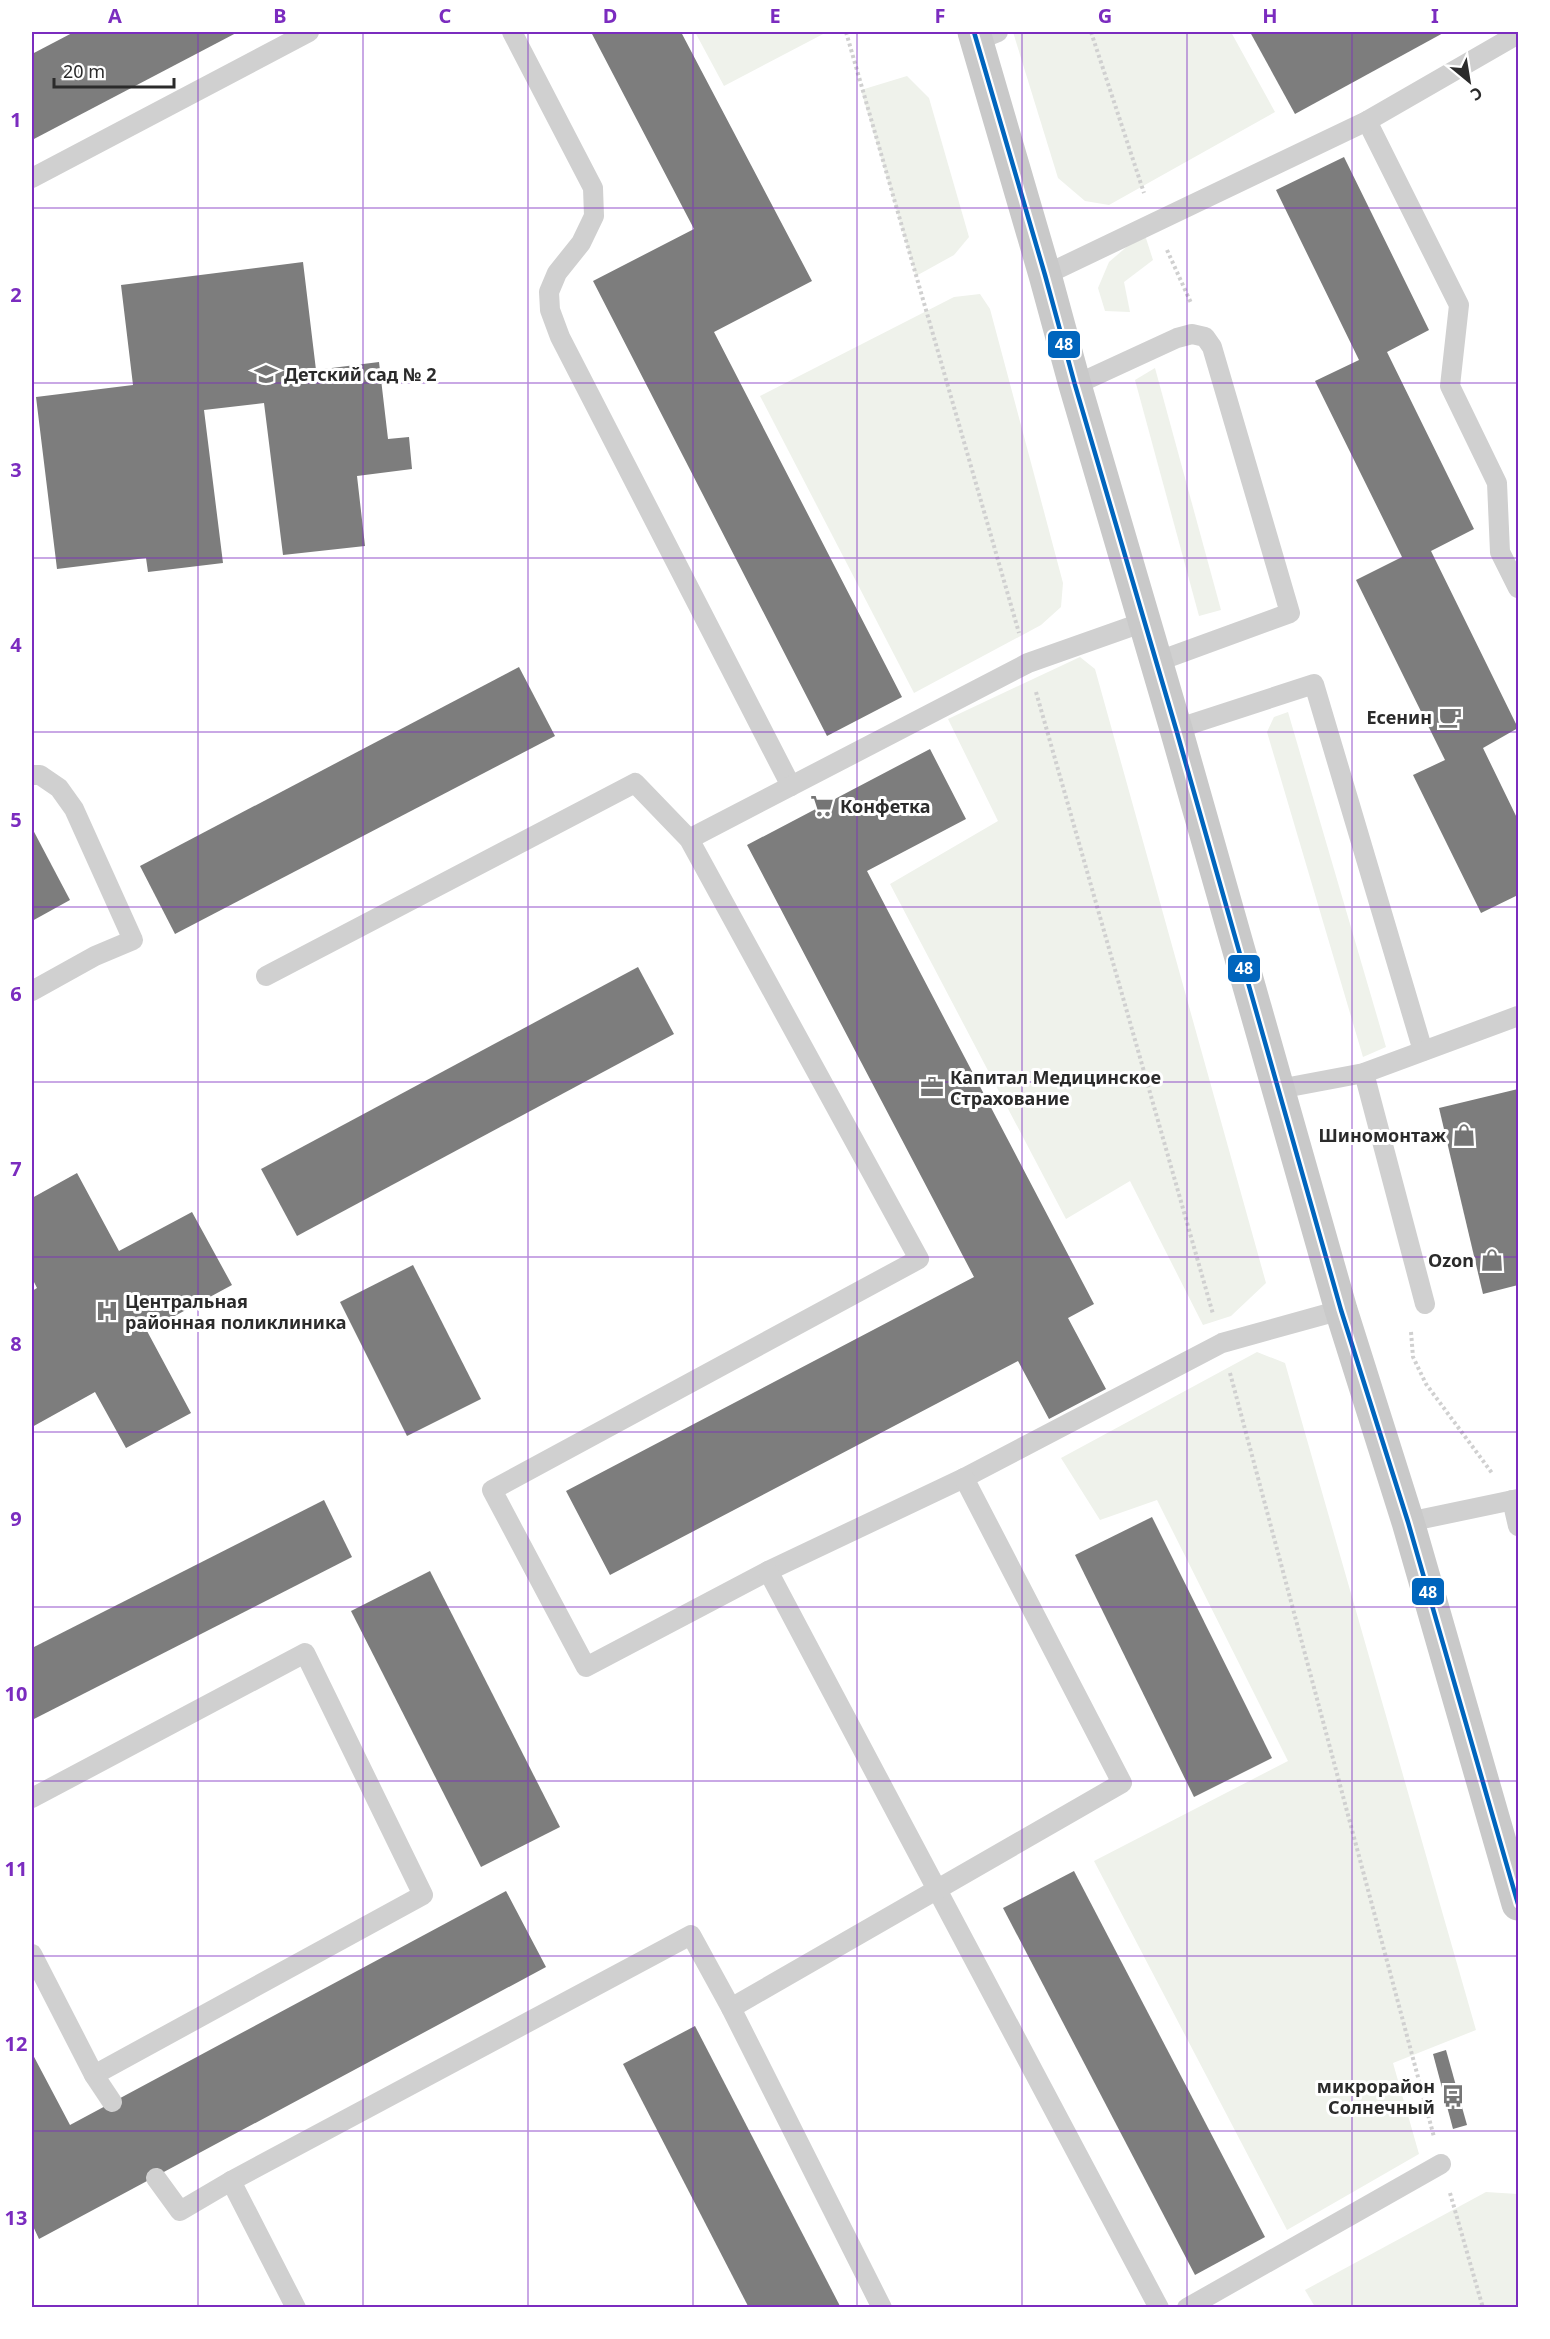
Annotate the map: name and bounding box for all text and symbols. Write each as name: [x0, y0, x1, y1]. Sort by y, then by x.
text: A: [108, 2, 122, 29]
text: B: [273, 2, 287, 29]
text: C: [439, 2, 452, 29]
text: D: [603, 2, 617, 29]
text: E: [769, 2, 781, 29]
text: F: [935, 2, 945, 29]
text: G: [1098, 2, 1112, 29]
text: H: [1262, 2, 1278, 29]
text: I: [1431, 2, 1439, 29]
scale bar: [54, 51, 174, 89]
north arrow: [1439, 51, 1499, 111]
text: 20 m: [63, 59, 105, 83]
text: С: [1467, 82, 1486, 106]
text: 1: [10, 106, 22, 133]
text: 2: [10, 281, 22, 308]
line badge: 48: [1047, 330, 1081, 359]
text: 48: [1055, 333, 1073, 355]
school or university icon: Детский сад № 2: [253, 361, 279, 387]
place label: Детский сад № 2: [284, 362, 436, 386]
text: 3: [10, 456, 22, 483]
text: 4: [10, 631, 22, 658]
cafe icon: Есенин: [1437, 704, 1463, 730]
place label: Есенин: [1366, 705, 1432, 729]
supermarket icon: Конфетка: [809, 793, 835, 819]
place label: Конфетка: [840, 794, 931, 818]
text: 5: [10, 806, 22, 833]
line badge: 48: [1227, 954, 1261, 983]
text: 48: [1235, 957, 1253, 979]
text: 6: [10, 980, 22, 1007]
place label: Капитал Медицинское Страхование: [950, 1065, 1161, 1110]
office icon: Капитал Медицинское Страхование: [919, 1074, 945, 1100]
shop icon: Шиномонтаж: [1451, 1122, 1477, 1148]
place label: Шиномонтаж: [1319, 1123, 1446, 1147]
text: 7: [10, 1155, 22, 1182]
shop icon: Ozon: [1479, 1247, 1505, 1273]
place label: Ozon: [1428, 1248, 1474, 1272]
place label: Центральная районная поликлиника: [125, 1289, 346, 1334]
hospital icon: Центральная районная поликлиника: [94, 1298, 120, 1324]
text: 8: [10, 1330, 22, 1357]
text: 9: [10, 1505, 22, 1532]
line badge: 48: [1411, 1577, 1445, 1606]
text: 48: [1419, 1581, 1437, 1603]
text: 10: [5, 1680, 27, 1707]
text: 11: [5, 1855, 27, 1882]
text: 12: [5, 2030, 27, 2057]
place label: микрорайон Солнечный: [1317, 2074, 1435, 2119]
bus stop icon: микрорайон Солнечный: [1440, 2083, 1466, 2109]
text: 13: [5, 2204, 27, 2231]

